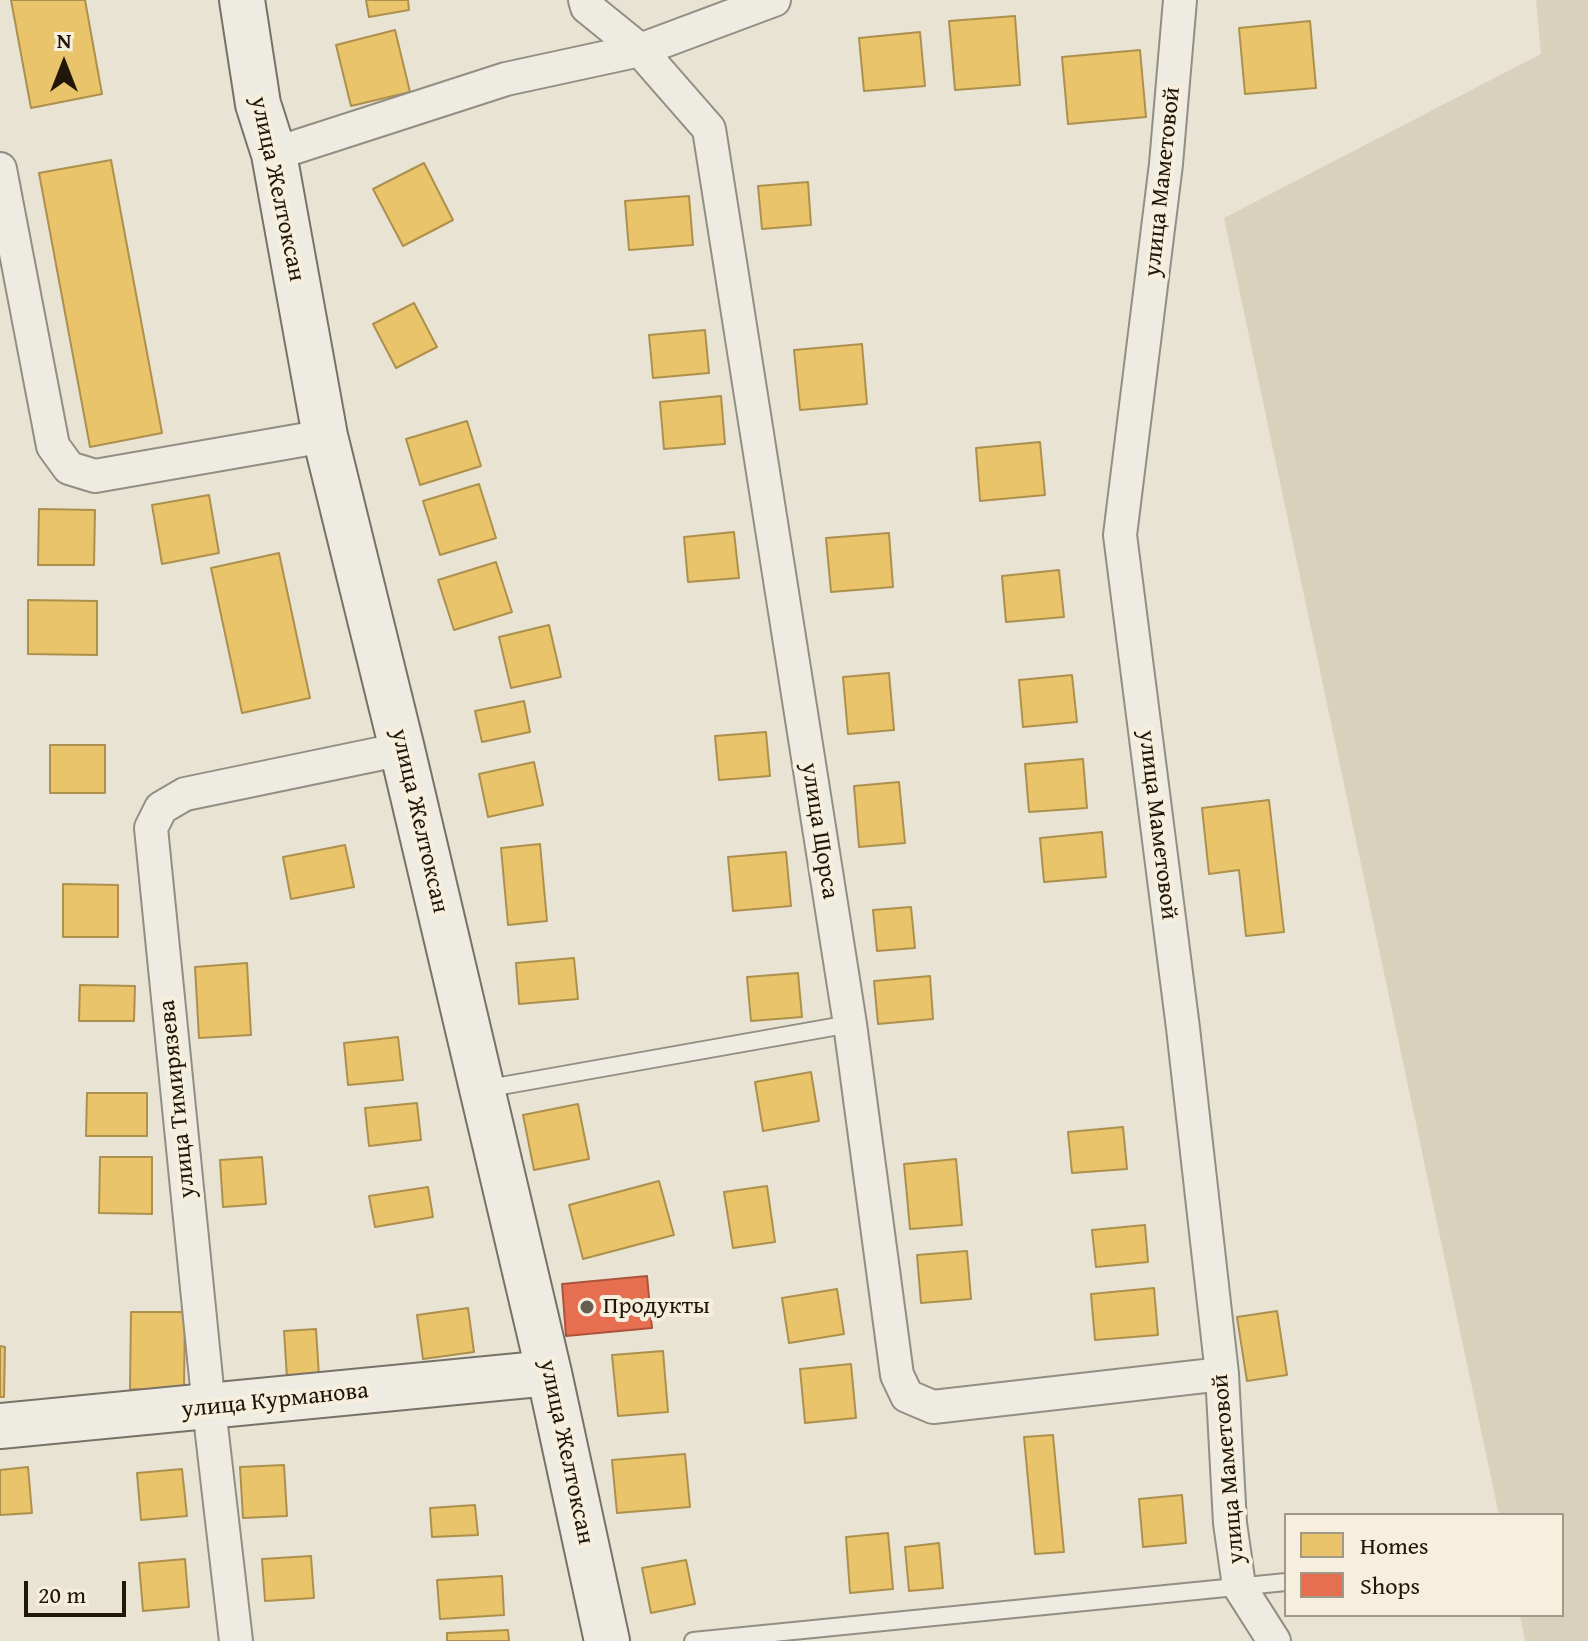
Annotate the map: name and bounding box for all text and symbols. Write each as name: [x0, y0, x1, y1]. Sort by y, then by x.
north arrow: [24, 24, 104, 104]
text: N: [57, 24, 71, 56]
street label: улица Маметовой: [1139, 86, 1187, 278]
street label: улица Желтоксан: [243, 94, 311, 284]
street label: улица Желтоксан: [384, 726, 454, 916]
street label: улица Маметовой: [1131, 729, 1183, 921]
street label: улица Щорса: [794, 761, 844, 901]
street label: улица Тимирязева: [153, 998, 203, 1200]
place label: Продукты: [603, 1293, 710, 1321]
marker: Продукты: [578, 1298, 596, 1316]
street label: улица Желтоксан: [532, 1357, 600, 1547]
street label: улица Маметовой: [1206, 1373, 1252, 1565]
street label: улица Курманова: [180, 1377, 370, 1425]
legend: [1284, 1513, 1564, 1617]
text: Homes: [1360, 1528, 1429, 1563]
scale bar: [28, 1565, 130, 1615]
text: Shops: [1360, 1568, 1420, 1603]
text: 20 m: [38, 1577, 86, 1612]

